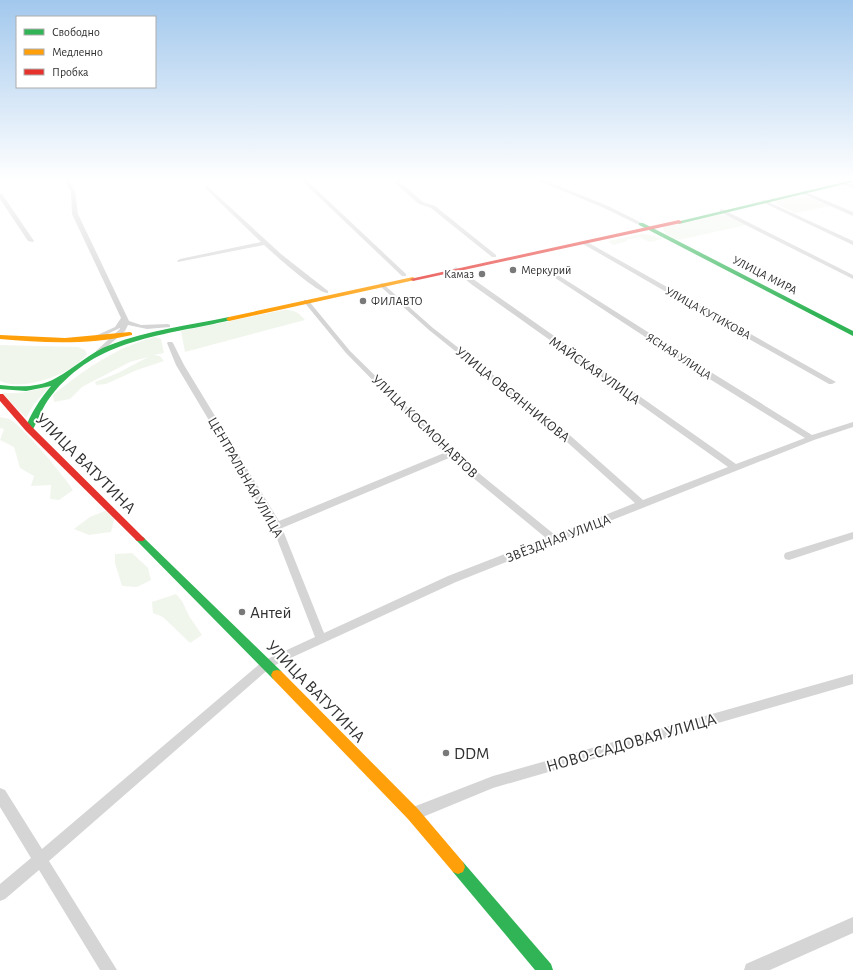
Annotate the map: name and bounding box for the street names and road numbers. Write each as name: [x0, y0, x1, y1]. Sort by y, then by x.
street label: УЛИЦА МИРА: [731, 254, 799, 296]
street label: УЛИЦА КУТИКОВА: [663, 285, 753, 341]
street label: ЯСНАЯ УЛИЦА: [644, 331, 714, 381]
street label: МАЙСКАЯ УЛИЦА: [546, 333, 643, 407]
street label: УЛИЦА ОВСЯННИКОВА: [453, 345, 572, 445]
street label: УЛИЦА КОСМОНАВТОВ: [369, 373, 480, 481]
street label: УЛИЦА ВАТУТИНА: [32, 410, 139, 517]
street label: ЦЕНТРАЛЬНАЯ УЛИЦА: [205, 415, 285, 540]
street label: ЗВЁЗДНАЯ УЛИЦА: [504, 511, 612, 565]
street label: УЛИЦА ВАТУТИНА: [263, 637, 368, 745]
street label: НОВО-САДОВАЯ УЛИЦА: [544, 710, 718, 775]

